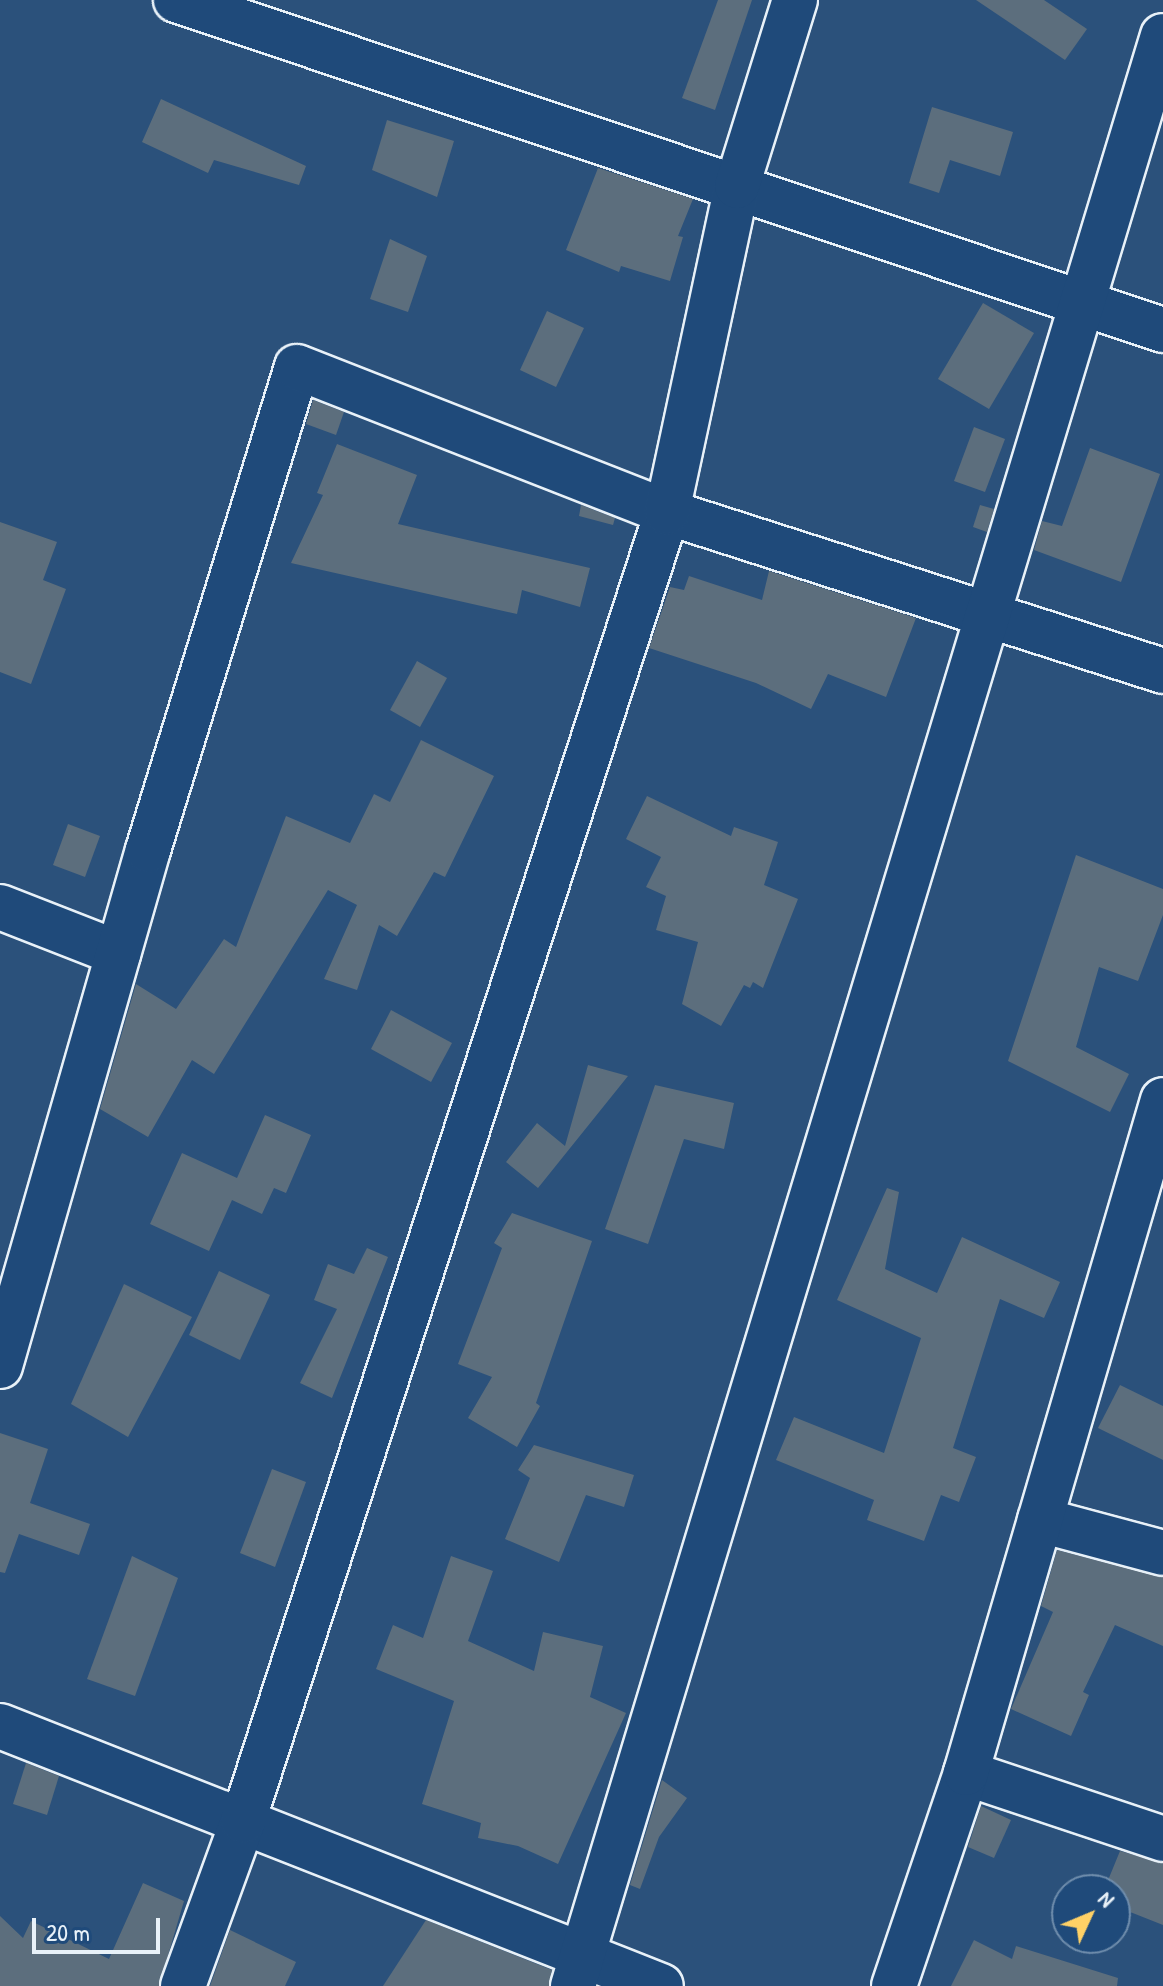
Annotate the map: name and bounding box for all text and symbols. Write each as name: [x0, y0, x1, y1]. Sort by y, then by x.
north arrow: [1051, 1874, 1131, 1954]
text: N: [1092, 1884, 1122, 1913]
scale bar: [36, 1902, 164, 1952]
text: 20 m: [46, 1916, 90, 1948]

